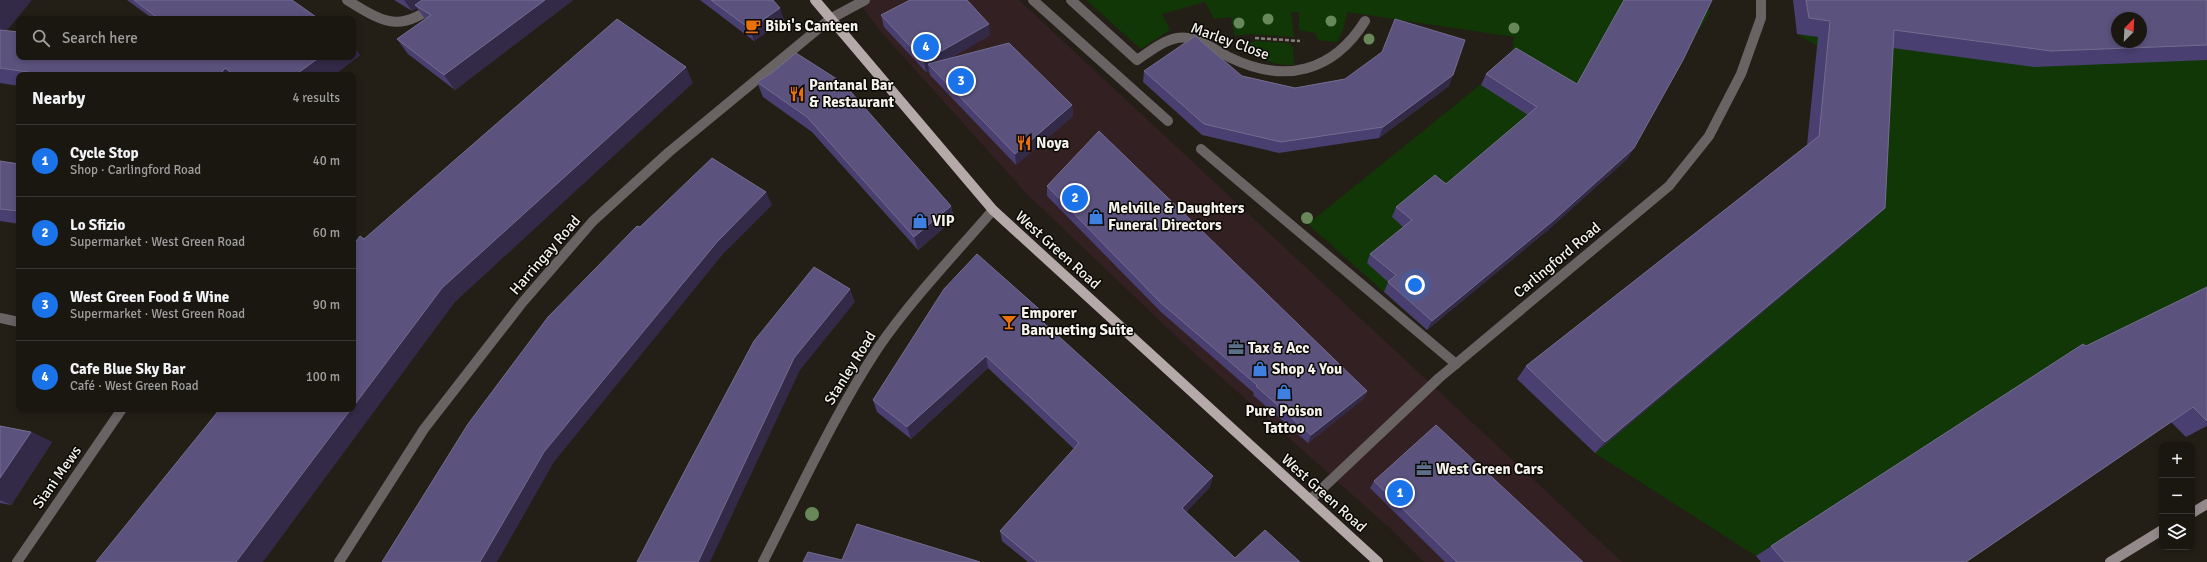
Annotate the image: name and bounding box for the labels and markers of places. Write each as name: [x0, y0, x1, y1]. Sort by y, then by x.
cafe icon: Bibi's Canteen: [744, 17, 762, 35]
place label: Bibi's Canteen: [765, 17, 858, 35]
pin: 4: [913, 32, 939, 62]
pin: 3: [948, 66, 974, 96]
place label: Pantanal Bar & Restaurant: [809, 76, 894, 111]
restaurant icon: Pantanal Bar & Restaurant: [788, 85, 806, 103]
restaurant icon: Noya: [1015, 134, 1033, 152]
place label: Noya: [1036, 134, 1069, 152]
pin: 2: [1062, 183, 1088, 213]
place label: Melville & Daughters Funeral Directors: [1108, 199, 1245, 234]
shop icon: Melville & Daughters Funeral Directors: [1087, 208, 1105, 226]
shop icon: VIP: [911, 212, 929, 230]
place label: VIP: [932, 212, 955, 230]
place label: Emporer Banqueting Suite: [1021, 304, 1133, 339]
bar icon: Emporer Banqueting Suite: [1000, 313, 1018, 331]
office icon: Tax & Acc: [1227, 339, 1245, 357]
place label: Tax & Acc: [1248, 339, 1309, 357]
shop icon: Shop 4 You: [1251, 360, 1269, 378]
place label: Shop 4 You: [1272, 360, 1342, 378]
shop icon: Pure Poison Tattoo: [1275, 383, 1293, 401]
place label: Pure Poison Tattoo: [1246, 402, 1322, 437]
office icon: West Green Cars: [1415, 460, 1433, 478]
place label: West Green Cars: [1436, 460, 1544, 478]
pin: 1: [1387, 478, 1413, 508]

